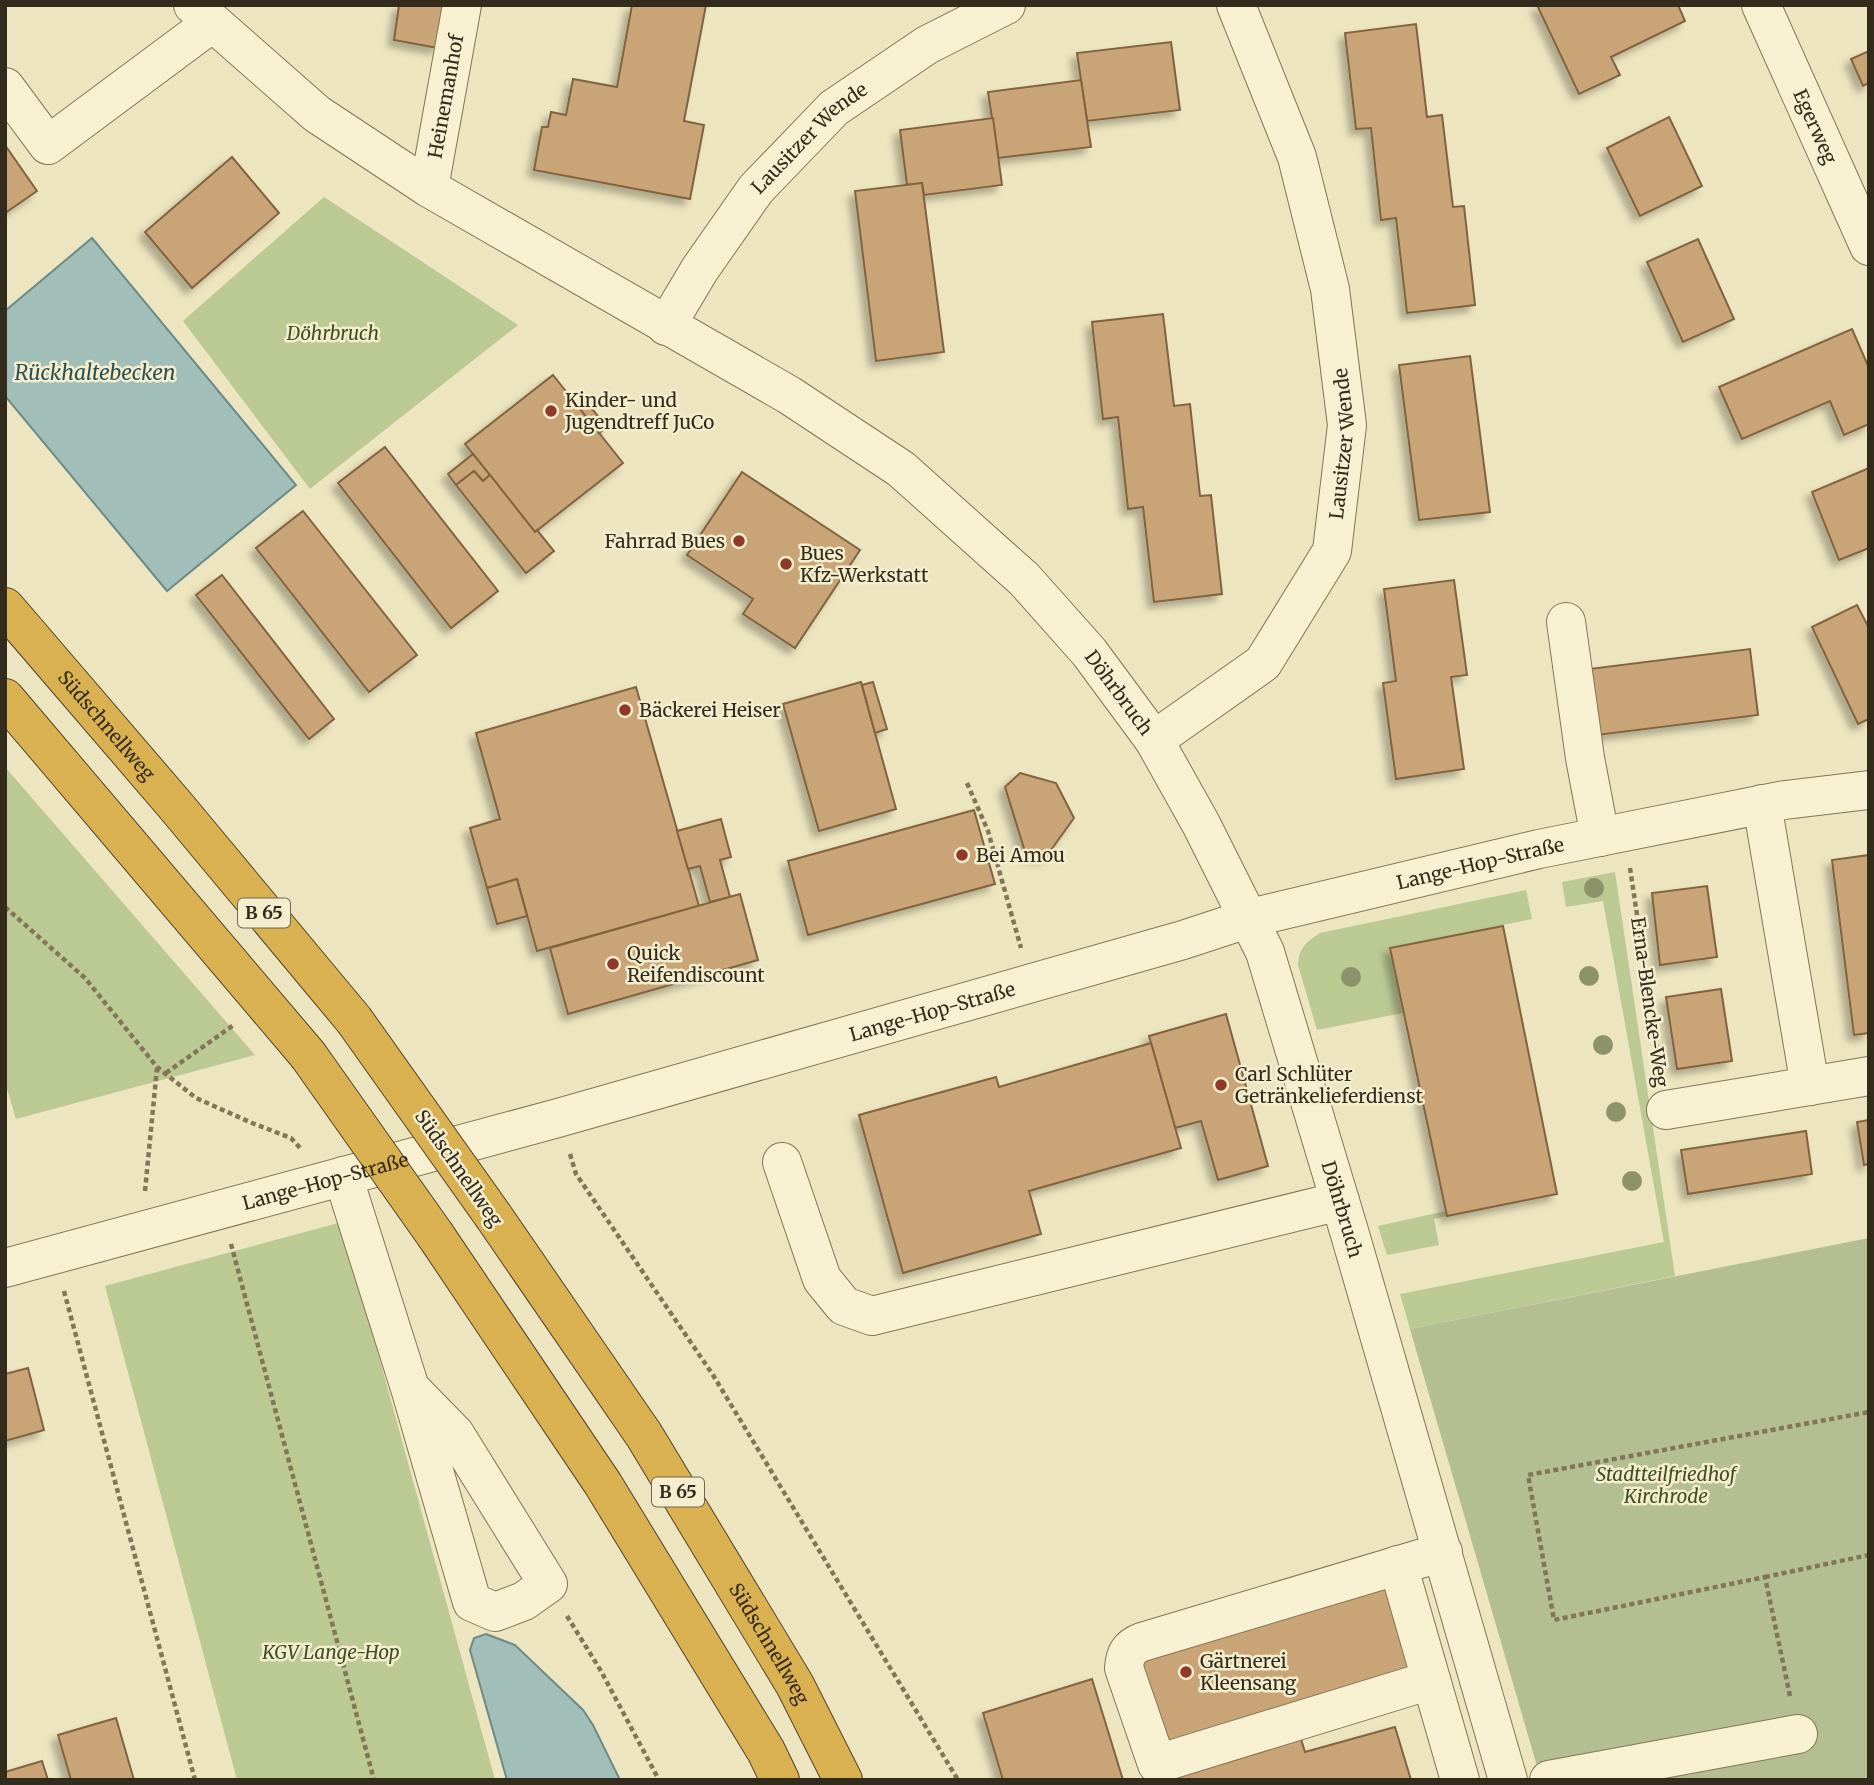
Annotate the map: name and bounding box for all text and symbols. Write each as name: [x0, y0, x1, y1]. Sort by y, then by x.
street label: Heinemanhof: [423, 32, 469, 161]
street label: Lausitzer Wende: [746, 77, 872, 199]
street label: Egerweg: [1788, 85, 1843, 168]
park label: Döhrbruch: [286, 321, 379, 345]
water label: Rückhaltebecken: [14, 359, 176, 386]
street label: Lausitzer Wende: [1324, 367, 1360, 521]
place label: Kinder- und Jugendtreff JuCo: [564, 388, 714, 434]
marker: Kinder- und Jugendtreff JuCo: [543, 403, 559, 419]
place label: Fahrrad Bues: [604, 529, 725, 553]
marker: Fahrrad Bues: [731, 533, 747, 549]
place label: Bues Kfz-Werkstatt: [800, 541, 929, 587]
marker: Bues Kfz-Werkstatt: [778, 556, 794, 572]
street label: Döhrbruch: [1080, 645, 1159, 740]
street label: Südschnellweg: [53, 665, 161, 786]
place label: Bäckerei Heiser: [639, 698, 781, 722]
marker: Bäckerei Heiser: [617, 702, 633, 718]
street label: Lange-Hop-Straße: [1394, 832, 1566, 895]
place label: Bei Amou: [976, 843, 1065, 867]
marker: Bei Amou: [954, 847, 970, 863]
road number: B 65: [238, 898, 290, 928]
street label: Erna-Blencke-Weg: [1626, 915, 1674, 1089]
place label: Quick Reifendiscount: [627, 941, 765, 987]
marker: Quick Reifendiscount: [605, 956, 621, 972]
street label: Lange-Hop-Straße: [846, 976, 1018, 1046]
place label: Carl Schlüter Getränkelieferdienst: [1235, 1062, 1423, 1108]
marker: Carl Schlüter Getränkelieferdienst: [1213, 1077, 1229, 1093]
street label: Südschnellweg: [410, 1105, 508, 1231]
street label: Lange-Hop-Straße: [240, 1147, 411, 1215]
street label: Döhrbruch: [1317, 1158, 1368, 1261]
park label: Stadtteilfriedhof Kirchrode: [1596, 1462, 1739, 1508]
road number: B 65: [652, 1478, 704, 1506]
street label: Südschnellweg: [724, 1578, 815, 1709]
park label: KGV Lange-Hop: [261, 1640, 400, 1664]
place label: Gärtnerei Kleensang: [1200, 1649, 1297, 1695]
marker: Gärtnerei Kleensang: [1178, 1664, 1194, 1680]

